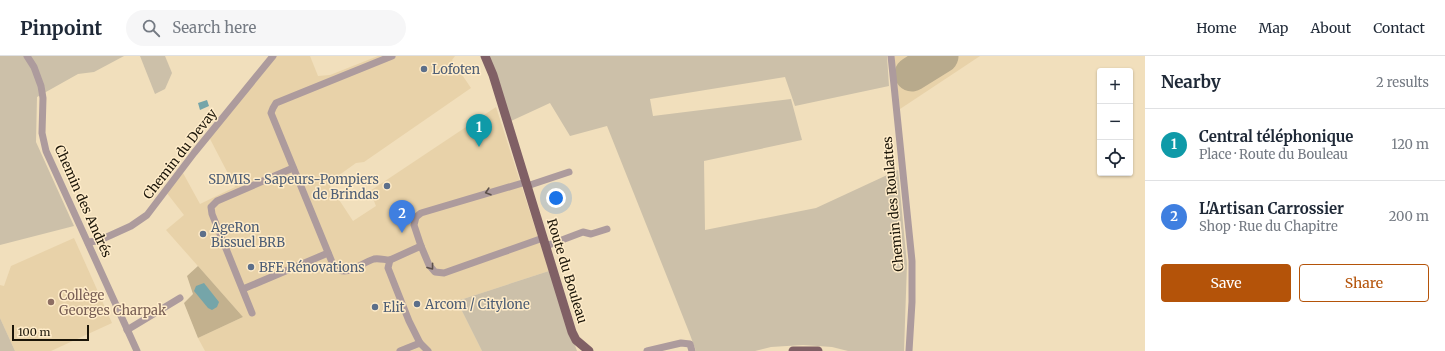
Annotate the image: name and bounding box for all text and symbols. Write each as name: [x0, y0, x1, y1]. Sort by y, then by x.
search box: [126, 10, 406, 46]
text: Pinpoint: [20, 16, 102, 40]
icon: search: [140, 17, 162, 39]
text: Search here: [172, 18, 256, 37]
text: Home: [1196, 19, 1237, 37]
text: Map: [1259, 19, 1288, 37]
text: About: [1310, 19, 1351, 37]
text: Contact: [1373, 19, 1425, 37]
place label: Lofoten: [432, 61, 481, 78]
marker: Lofoten: [419, 64, 429, 74]
map controls: [1097, 68, 1133, 176]
button: +: [1097, 68, 1133, 104]
text: Nearby: [1161, 71, 1221, 93]
text: 2 results: [1376, 74, 1429, 91]
button: −: [1097, 104, 1133, 140]
street label: Chemin du Devay: [139, 105, 221, 203]
pin: 1: [466, 114, 492, 147]
text: Central téléphonique: [1199, 127, 1353, 146]
street label: Chemin des Roulattes: [879, 136, 907, 272]
text: 1: [1171, 136, 1177, 153]
text: 120 m: [1391, 136, 1429, 153]
button: locate: [1097, 140, 1133, 176]
street label: Chemin des Andrés: [51, 142, 115, 260]
text: Place · Route du Bouleau: [1199, 146, 1348, 163]
place label: SDMIS - Sapeurs-Pompiers de Brindas: [208, 171, 379, 203]
marker: SDMIS - Sapeurs-Pompiers de Brindas: [382, 181, 392, 191]
one-way arrow: [485, 188, 492, 196]
your location: [546, 188, 566, 208]
text: L'Artisan Carrossier: [1199, 199, 1344, 218]
pin: 2: [389, 200, 415, 233]
text: 2: [1170, 208, 1178, 225]
text: 200 m: [1389, 208, 1429, 225]
street label: Route du Bouleau: [543, 216, 591, 326]
text: Shop · Rue du Chapitre: [1199, 218, 1338, 235]
place label: AgeRon Bissuel BRB: [210, 219, 285, 251]
marker: AgeRon Bissuel BRB: [198, 229, 208, 239]
place label: BFE Rénovations: [259, 259, 365, 276]
marker: BFE Rénovations: [246, 262, 256, 272]
one-way arrow: [426, 262, 433, 269]
button: Save: [1161, 264, 1291, 302]
button: Share: [1299, 264, 1429, 302]
place label: Collège Georges Charpak: [59, 287, 167, 319]
place label: Arcom / Citylone: [424, 296, 530, 313]
marker: Collège Georges Charpak: [46, 297, 56, 307]
place label: Elit: [383, 299, 405, 316]
marker: Arcom / Citylone: [412, 299, 422, 309]
marker: Elit: [370, 302, 380, 312]
scale bar: [12, 323, 89, 342]
text: 100 m: [18, 325, 50, 339]

